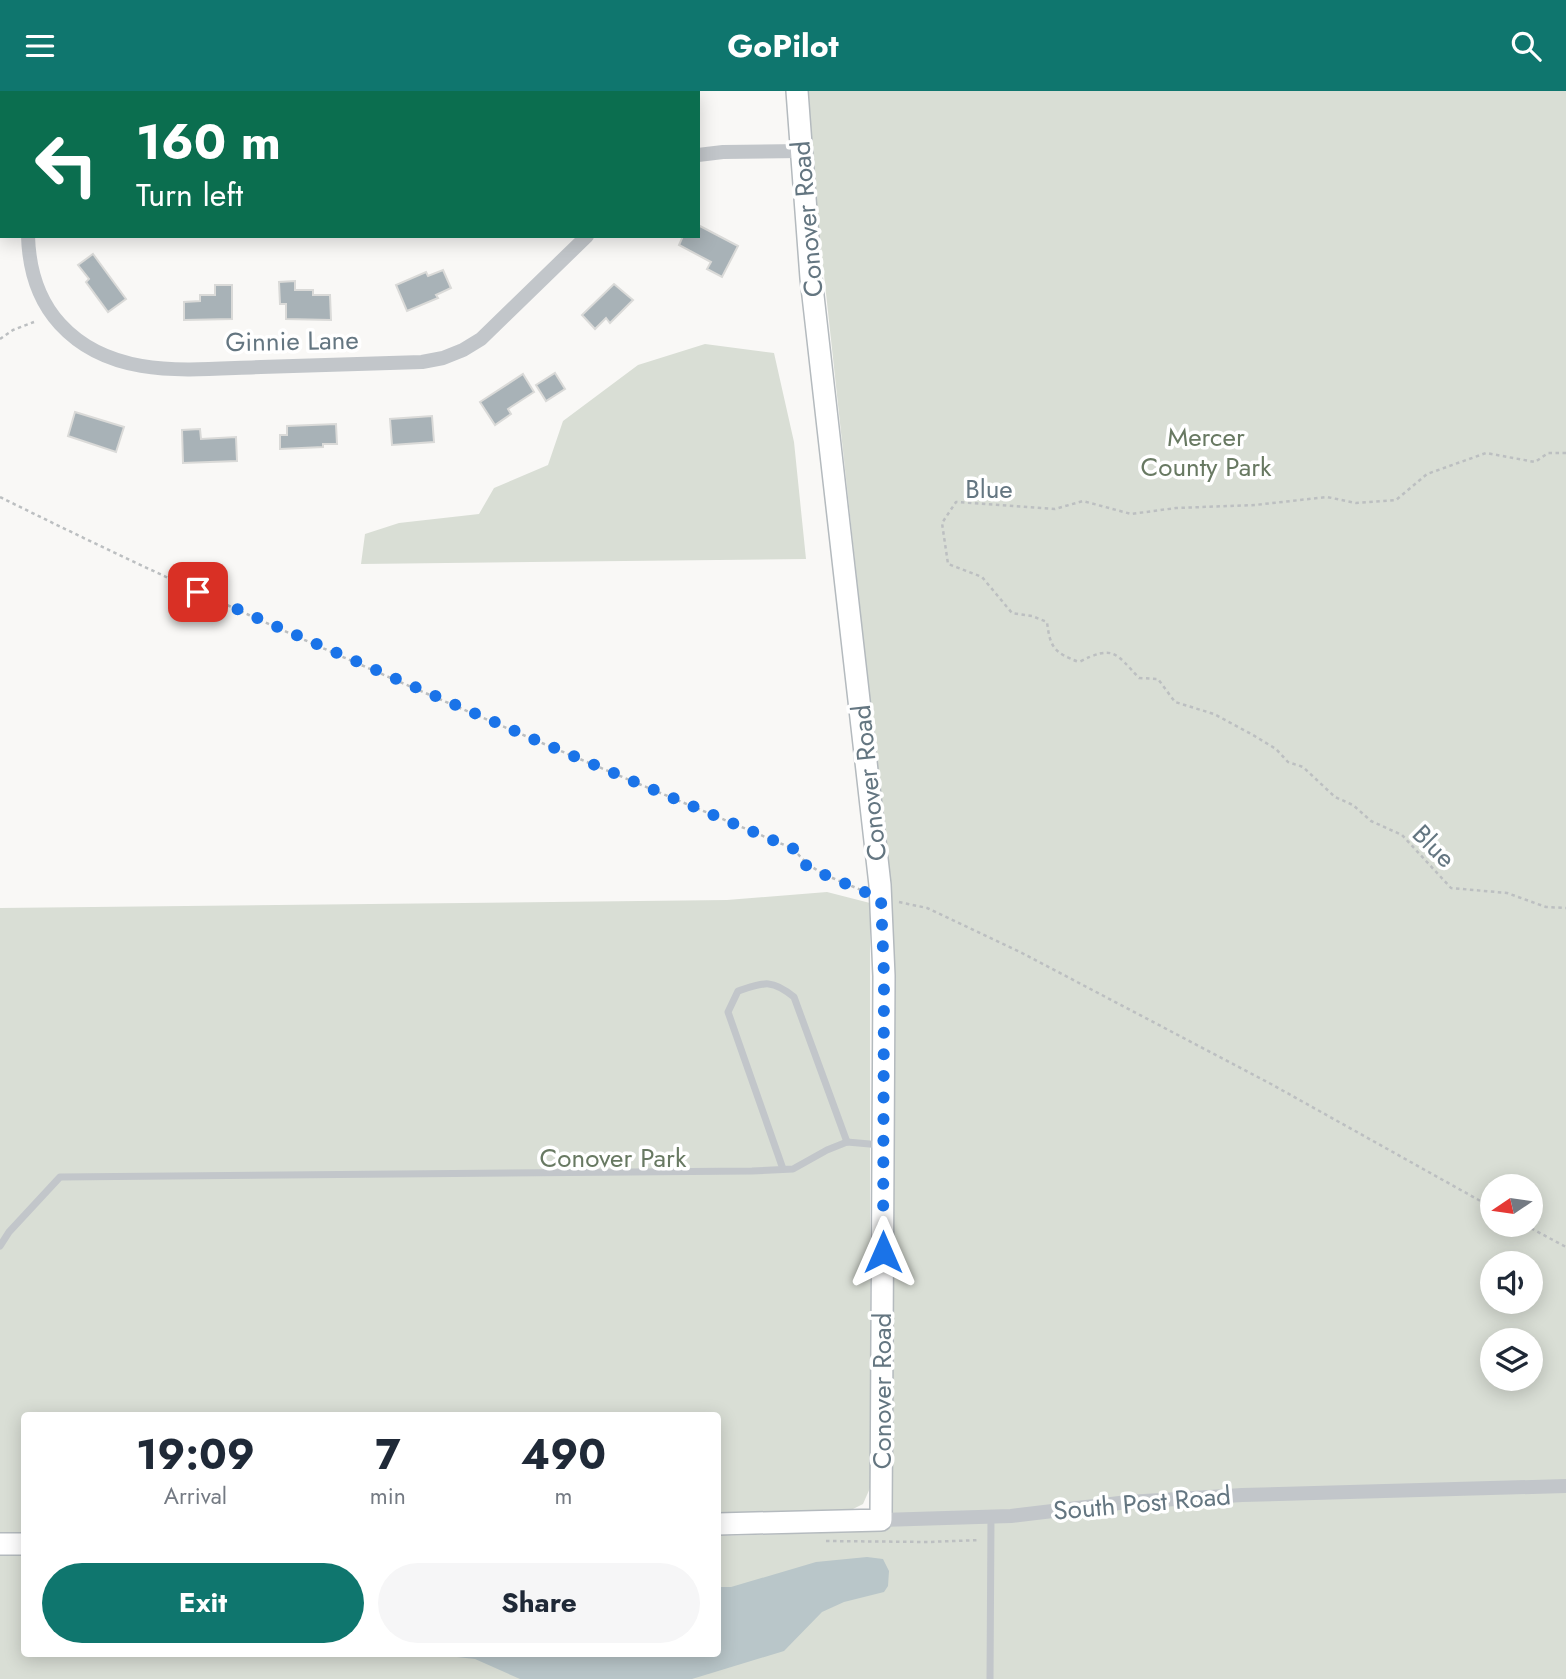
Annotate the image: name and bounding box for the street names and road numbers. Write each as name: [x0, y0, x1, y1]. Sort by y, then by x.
street label: Conover Road: [781, 139, 833, 299]
street label: Ginnie Lane: [225, 321, 359, 361]
street label: Blue: [965, 470, 1013, 508]
street label: Conover Road: [842, 703, 896, 863]
street label: Blue: [1404, 816, 1464, 876]
street label: Conover Road: [863, 1313, 901, 1469]
street label: South Post Road: [1052, 1476, 1232, 1530]

